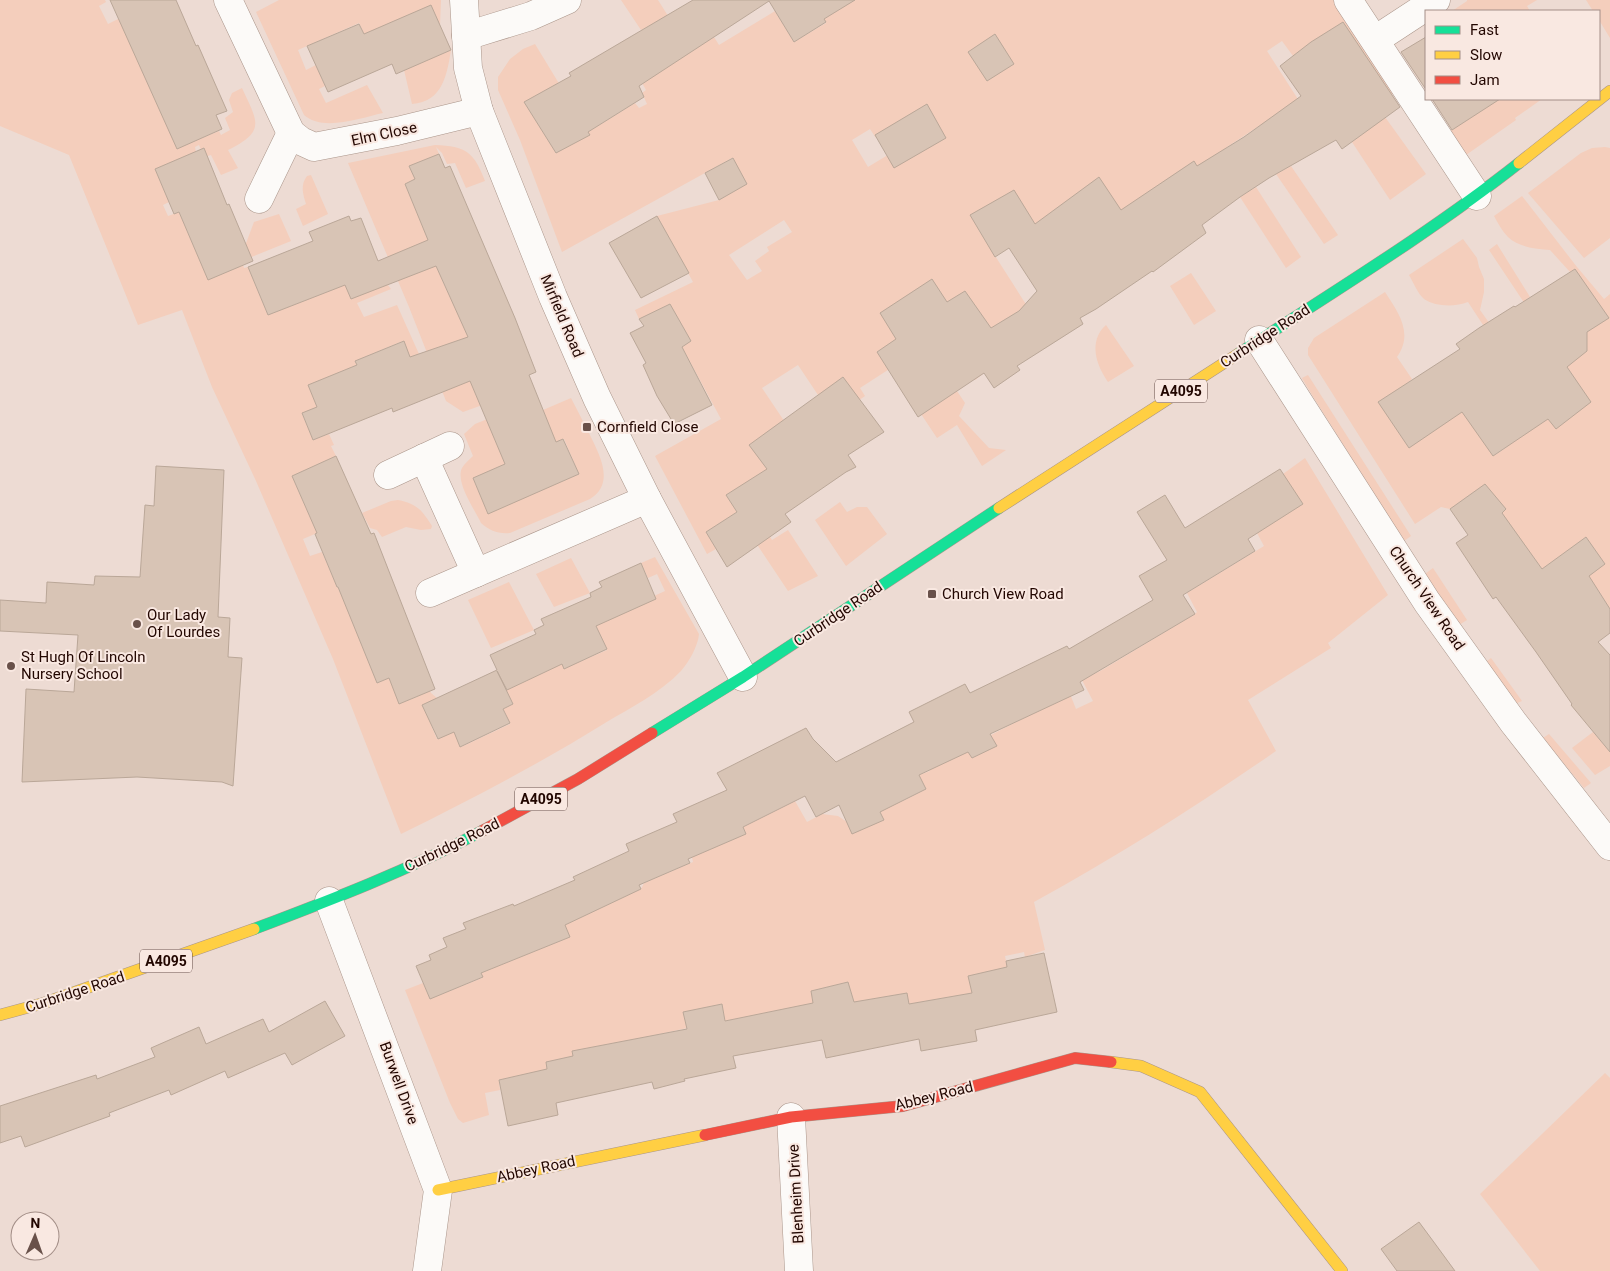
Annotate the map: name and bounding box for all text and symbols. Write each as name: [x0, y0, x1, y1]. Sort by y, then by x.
legend: [1425, 10, 1600, 100]
text: Fast: [1470, 21, 1499, 39]
text: Slow: [1470, 46, 1502, 64]
text: Jam: [1470, 71, 1500, 89]
street label: Elm Close: [349, 118, 419, 150]
street label: Mirfield Road: [536, 272, 588, 360]
street label: Curbridge Road: [1217, 300, 1313, 372]
road number: A4095: [1155, 380, 1207, 402]
place label: Cornfield Close: [597, 418, 698, 436]
marker: Cornfield Close: [581, 421, 593, 433]
street label: Church View Road: [1386, 543, 1468, 653]
street label: Curbridge Road: [790, 578, 886, 650]
place label: Church View Road: [942, 585, 1064, 603]
marker: Church View Road: [926, 588, 938, 600]
place label: Our Lady Of Lourdes: [147, 606, 220, 641]
marker: Our Lady Of Lourdes: [131, 618, 143, 630]
place label: St Hugh Of Lincoln Nursery School: [21, 648, 146, 683]
marker: St Hugh Of Lincoln Nursery School: [5, 660, 17, 672]
road number: A4095: [515, 788, 567, 811]
street label: Curbridge Road: [402, 814, 502, 876]
road number: A4095: [140, 949, 192, 972]
street label: Curbridge Road: [23, 967, 127, 1017]
street label: Burwell Drive: [376, 1039, 422, 1127]
street label: Abbey Road: [893, 1078, 975, 1114]
street label: Blenheim Drive: [784, 1144, 808, 1244]
street label: Abbey Road: [495, 1152, 577, 1186]
north arrow: [10, 1211, 60, 1261]
text: N: [30, 1215, 41, 1231]

